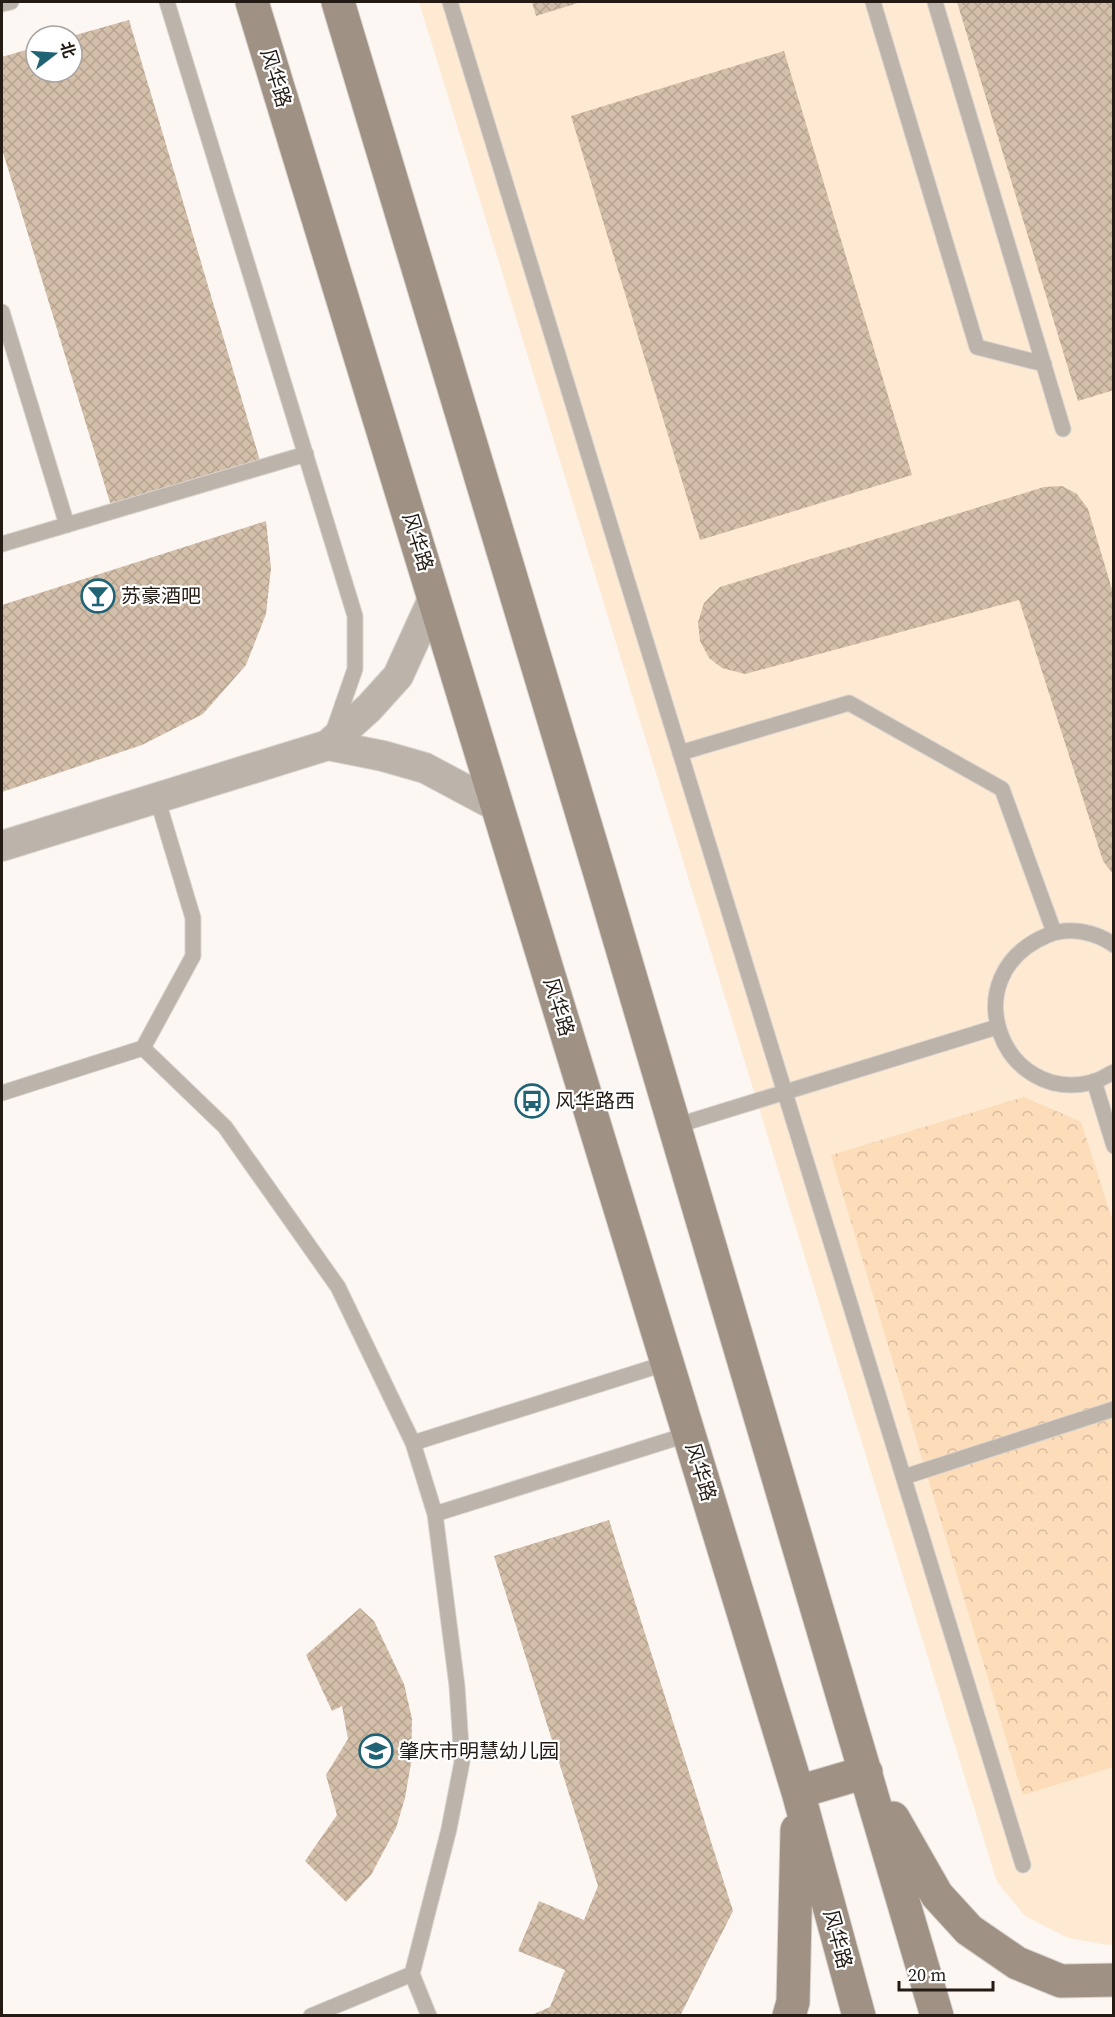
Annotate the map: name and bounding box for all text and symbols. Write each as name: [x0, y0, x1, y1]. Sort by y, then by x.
north arrow: [24, 24, 84, 84]
text: 北: [55, 39, 81, 60]
street label: 风华路: [254, 45, 298, 111]
street label: 风华路: [396, 509, 440, 575]
bar icon: 苏豪酒吧: [80, 578, 116, 614]
place label: 苏豪酒吧: [121, 582, 201, 610]
street label: 风华路: [537, 974, 581, 1040]
bus stop icon: 风华路西: [514, 1083, 550, 1119]
place label: 风华路西: [555, 1087, 635, 1115]
street label: 风华路: [679, 1439, 723, 1505]
school or university icon: 肇庆市明慧幼儿园: [358, 1733, 394, 1769]
place label: 肇庆市明慧幼儿园: [399, 1737, 559, 1765]
street label: 风华路: [817, 1906, 859, 1972]
scale bar: [899, 1954, 994, 1992]
text: 20 m: [908, 1962, 946, 1987]

